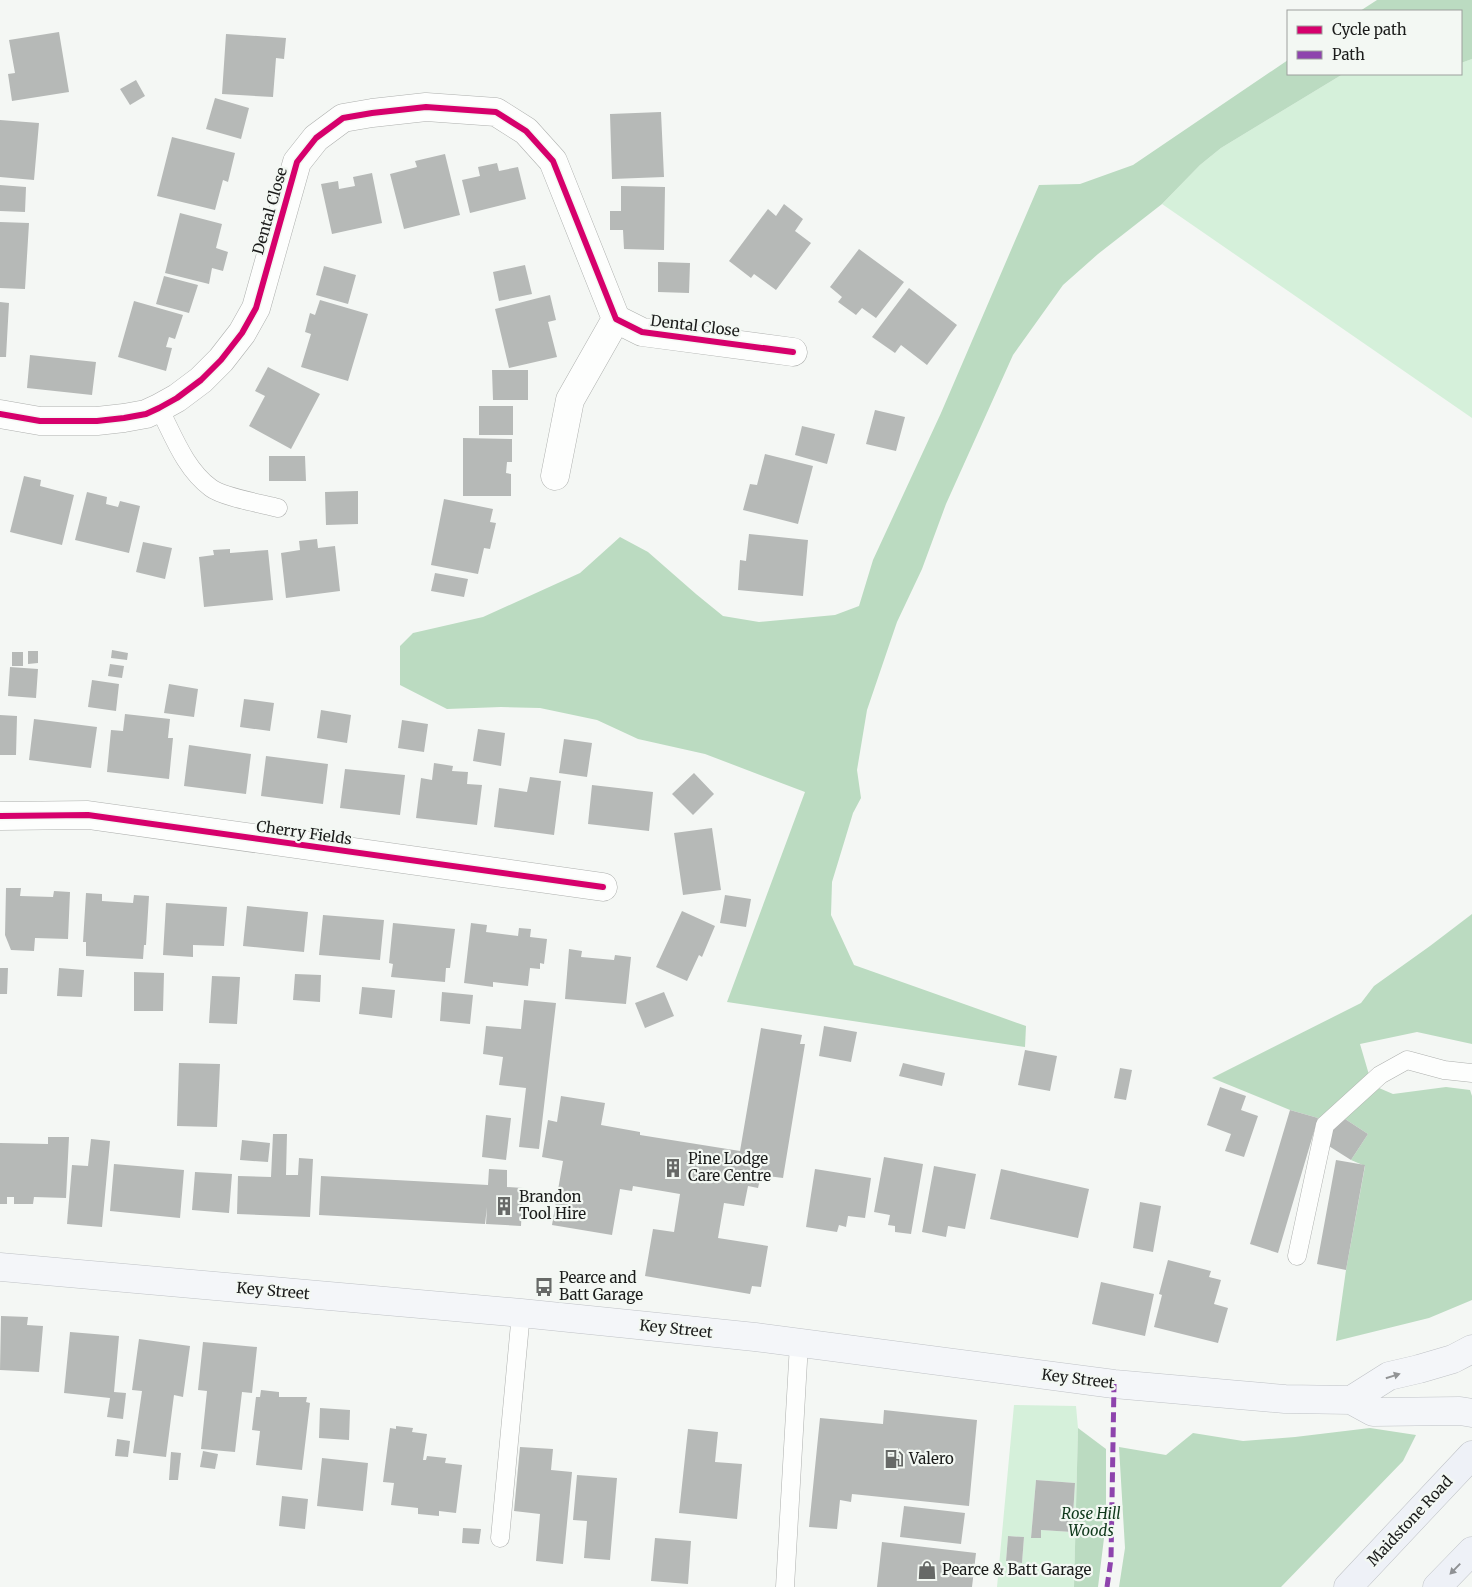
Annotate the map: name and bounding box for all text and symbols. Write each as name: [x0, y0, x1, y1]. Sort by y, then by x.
legend: [1287, 10, 1462, 75]
text: Cycle path: [1332, 20, 1407, 39]
text: Path: [1332, 45, 1365, 64]
street label: Dental Close: [248, 165, 291, 257]
street label: Dental Close: [649, 311, 741, 340]
street label: Cherry Fields: [255, 816, 353, 849]
place label: Pine Lodge Care Centre: [688, 1149, 771, 1185]
building icon: Pine Lodge Care Centre: [662, 1157, 684, 1179]
place label: Brandon Tool Hire: [519, 1187, 586, 1223]
building icon: Brandon Tool Hire: [493, 1195, 515, 1217]
place label: Pearce and Batt Garage: [559, 1268, 643, 1304]
bus stop icon: Pearce and Batt Garage: [533, 1276, 555, 1298]
street label: Key Street: [236, 1278, 311, 1303]
street label: Key Street: [639, 1315, 714, 1342]
street label: Key Street: [1040, 1365, 1116, 1392]
one-way arrow: [1386, 1371, 1401, 1379]
fuel station icon: Valero: [883, 1448, 905, 1470]
place label: Valero: [908, 1449, 954, 1468]
street label: Maidstone Road: [1363, 1472, 1456, 1570]
park label: Rose Hill Woods: [1061, 1504, 1121, 1540]
shop icon: Pearce & Batt Garage: [916, 1559, 938, 1581]
place label: Pearce & Batt Garage: [942, 1560, 1092, 1579]
one-way arrow: [1449, 1563, 1461, 1575]

